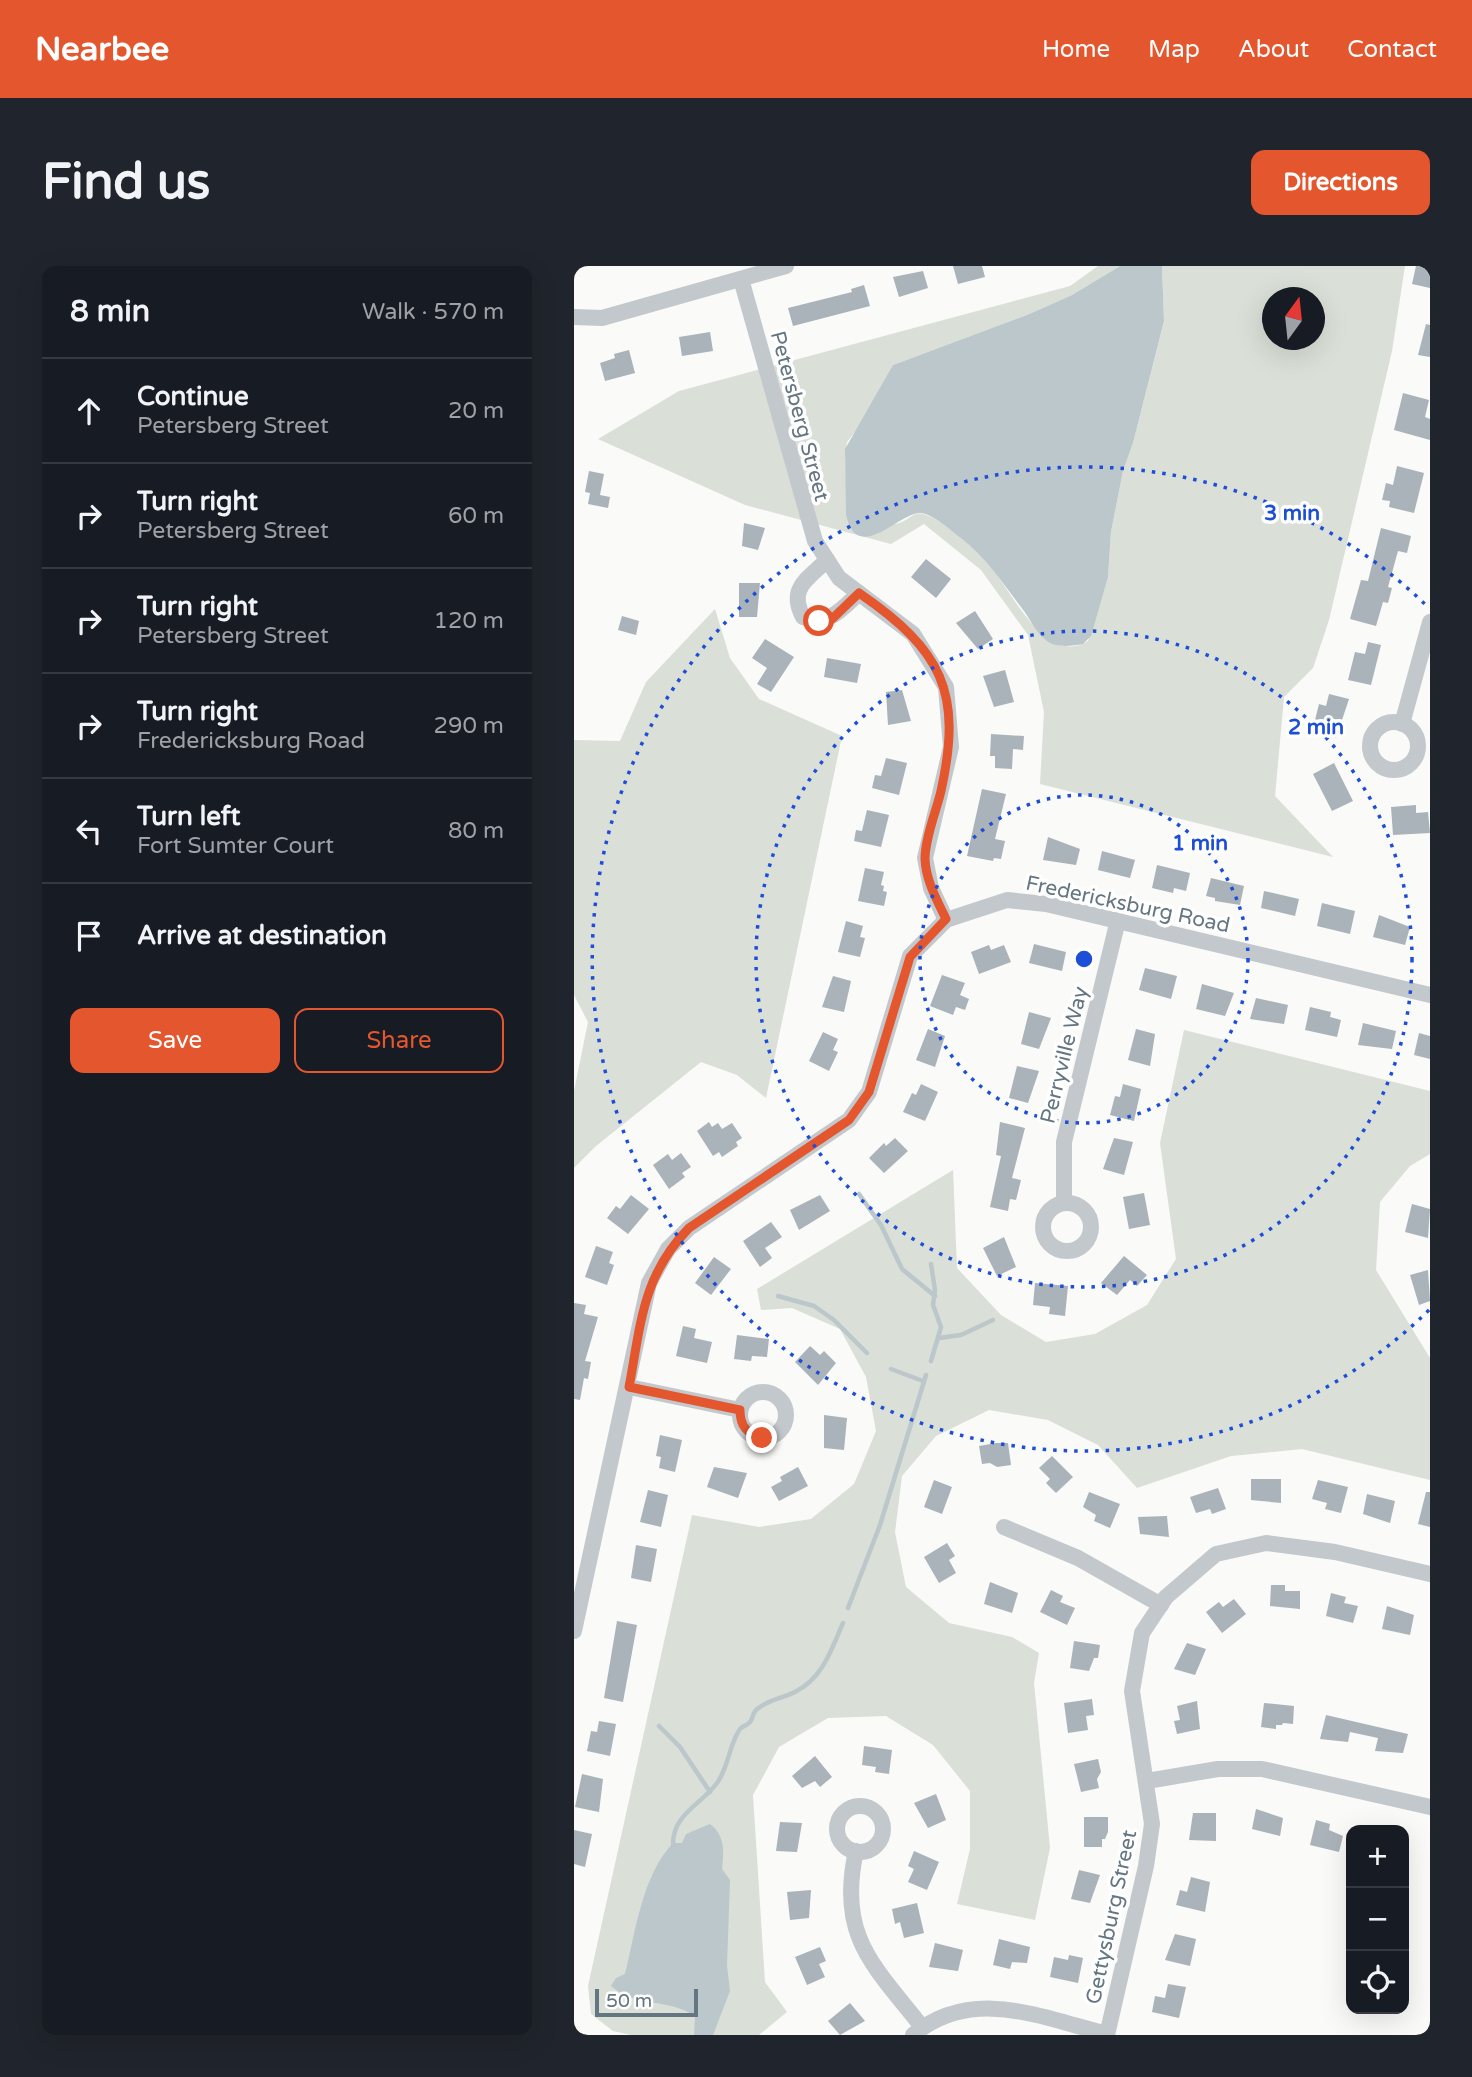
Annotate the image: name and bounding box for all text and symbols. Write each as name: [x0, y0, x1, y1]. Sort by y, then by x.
text: Nearbee: [35, 30, 169, 69]
text: Home: [1042, 35, 1110, 64]
text: Map: [1148, 35, 1200, 64]
text: About: [1238, 35, 1309, 64]
text: Contact: [1347, 35, 1437, 64]
button: Directions: [1251, 150, 1430, 215]
text: Find us: [42, 153, 210, 212]
north arrow: [1262, 287, 1325, 350]
text: 8 min: [70, 293, 150, 330]
text: Walk · 570 m: [362, 298, 504, 326]
street label: Petersberg Street: [765, 328, 834, 504]
text: Continue: [137, 381, 249, 412]
icon: ahead: [70, 392, 108, 430]
text: 20 m: [448, 397, 504, 425]
text: Petersberg Street: [137, 412, 329, 440]
text: Turn right: [137, 486, 258, 517]
icon: right: [70, 497, 108, 535]
text: 3 min: [1264, 501, 1320, 526]
text: 60 m: [448, 502, 504, 530]
text: Petersberg Street: [137, 517, 329, 545]
text: Turn right: [137, 591, 258, 622]
icon: right: [70, 602, 108, 640]
route start: [803, 605, 834, 636]
text: 120 m: [434, 607, 504, 635]
text: Petersberg Street: [137, 622, 329, 650]
text: Turn right: [137, 696, 258, 727]
icon: right: [70, 707, 108, 745]
text: 290 m: [434, 712, 504, 740]
text: 2 min: [1288, 715, 1344, 740]
text: Fredericksburg Road: [137, 727, 365, 755]
text: Turn left: [137, 801, 240, 832]
icon: left: [70, 812, 108, 850]
text: 80 m: [448, 817, 504, 845]
text: 1 min: [1172, 831, 1228, 856]
text: Fort Sumter Court: [137, 832, 334, 860]
street label: Fredericksburg Road: [1024, 871, 1232, 938]
icon: arrive: [70, 917, 108, 955]
text: Arrive at destination: [137, 920, 387, 951]
centre of rings: [1072, 947, 1096, 971]
street label: Perryville Way: [1035, 984, 1094, 1126]
button: Save: [70, 1008, 280, 1073]
button: Share: [294, 1008, 504, 1073]
route end: [746, 1422, 777, 1453]
map controls: [1346, 1825, 1409, 2014]
button: +: [1346, 1825, 1409, 1888]
street label: Gettysburg Street: [1081, 1828, 1142, 2007]
button: −: [1346, 1888, 1409, 1951]
button: locate: [1346, 1951, 1409, 2014]
scale bar: [595, 1986, 698, 2018]
text: 50 m: [606, 1990, 652, 2012]

